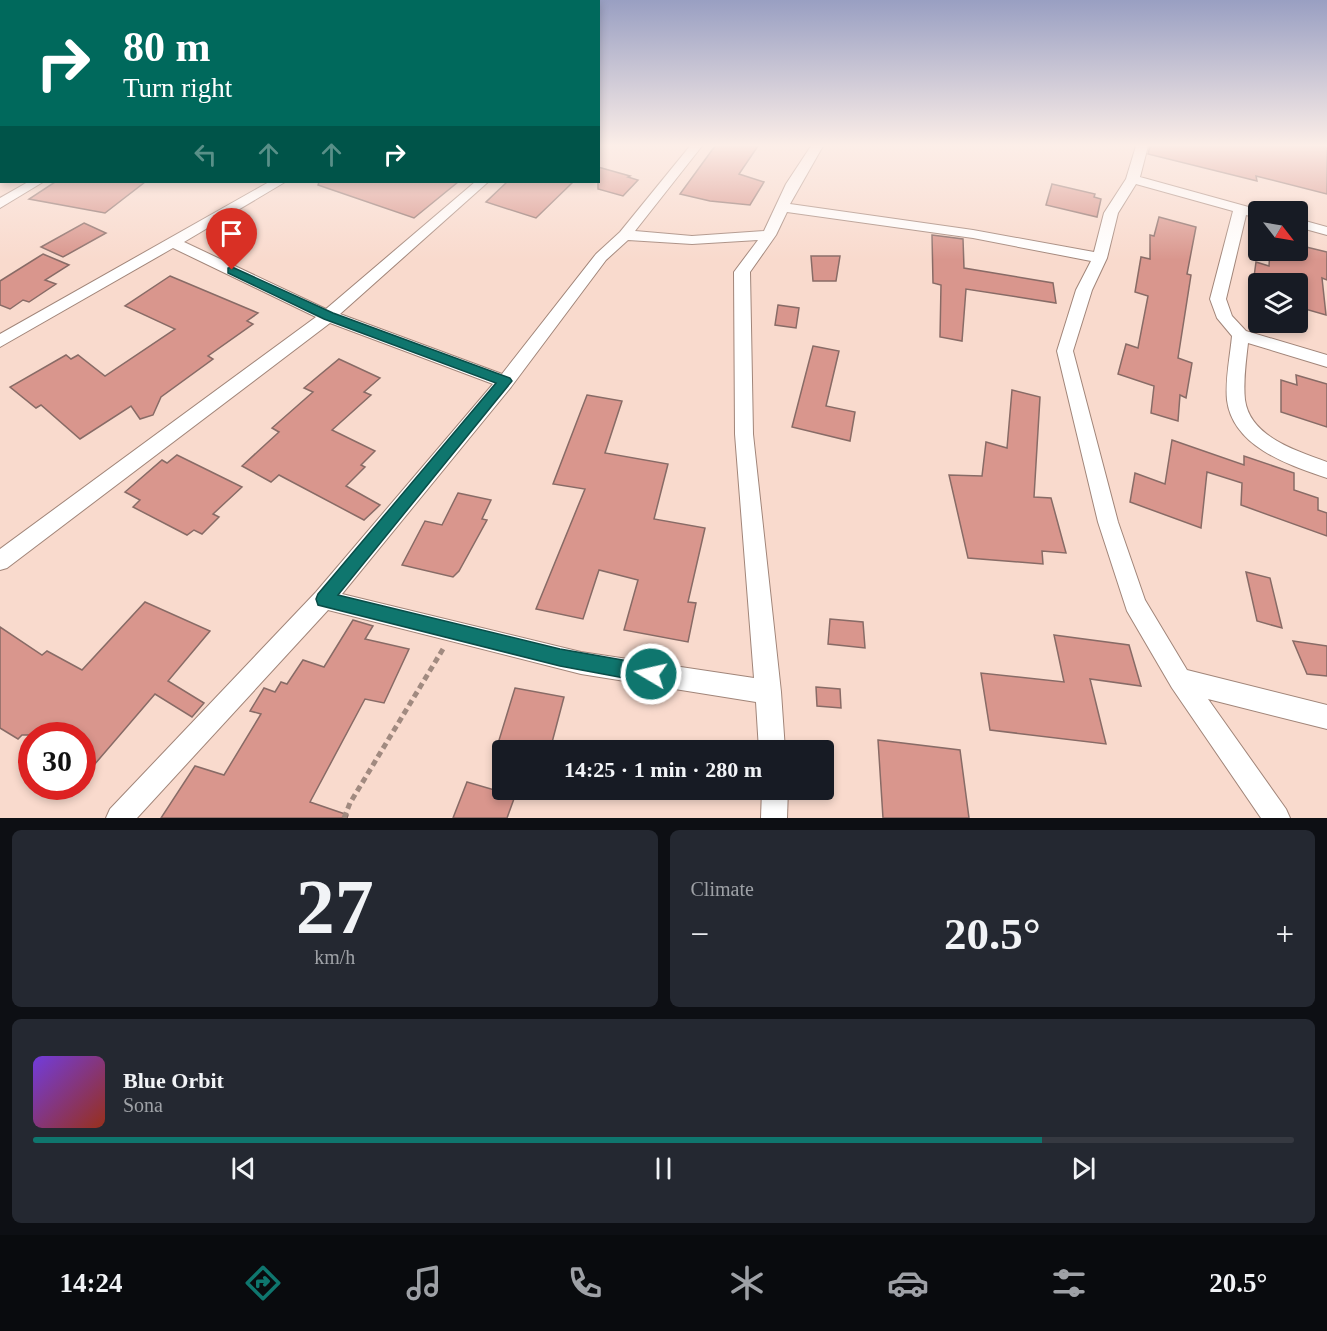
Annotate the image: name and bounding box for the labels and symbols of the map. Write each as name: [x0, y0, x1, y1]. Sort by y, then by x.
north arrow: [1248, 201, 1308, 261]
pin: [206, 208, 257, 270]
position arrow: [619, 642, 683, 706]
speed limit sign: 30: [18, 722, 96, 800]

